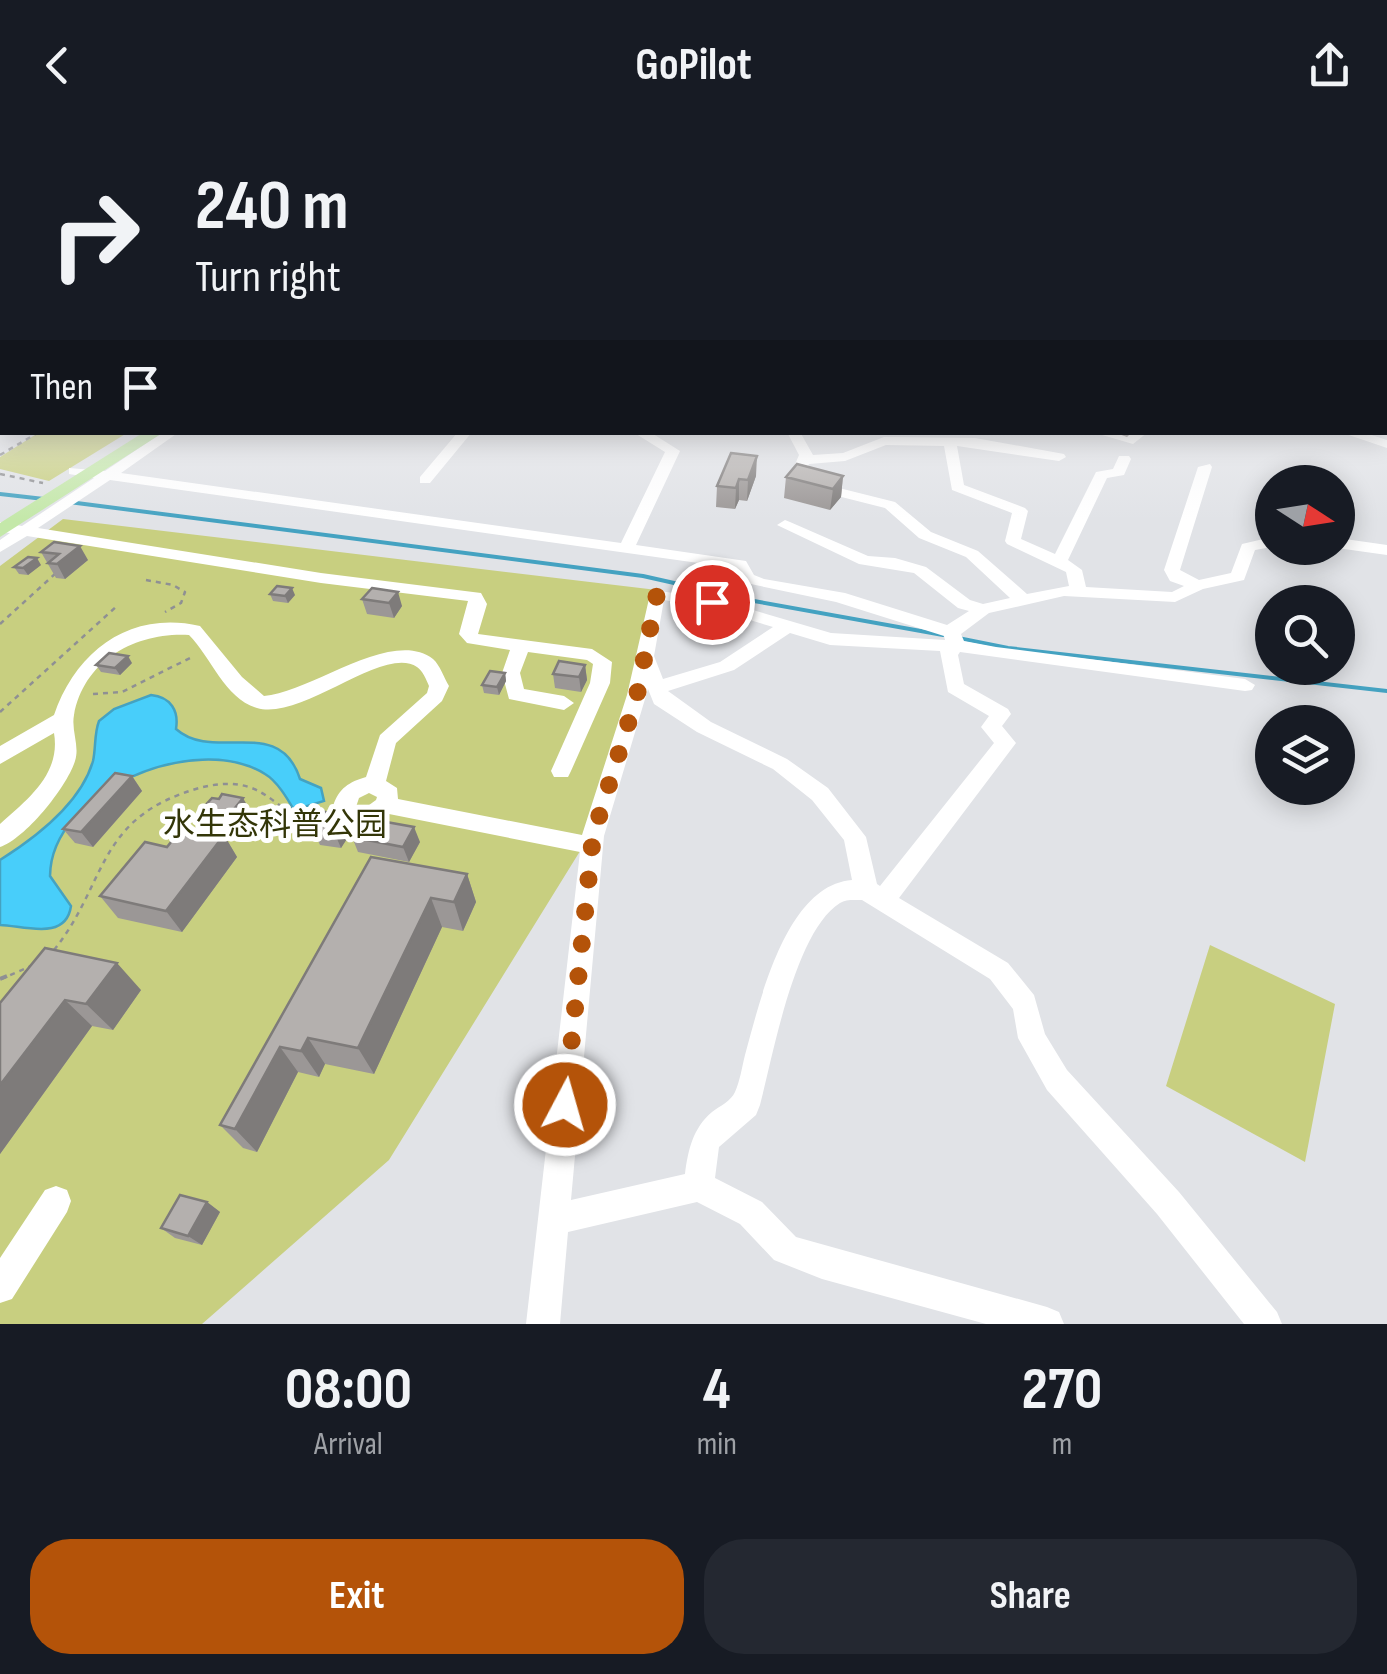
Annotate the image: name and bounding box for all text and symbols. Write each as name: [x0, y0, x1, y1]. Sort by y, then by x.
icon: back: [30, 38, 85, 93]
text: GoPilot: [635, 38, 752, 93]
icon: share: [1302, 38, 1357, 93]
text: 240 m: [195, 165, 349, 249]
icon: right: [30, 170, 160, 300]
text: Turn right: [195, 250, 341, 305]
icon: arrive: [113, 360, 168, 415]
text: Then: [30, 365, 93, 410]
north arrow: [1255, 465, 1355, 565]
map controls: [1255, 465, 1355, 805]
pin: [670, 560, 755, 645]
icon: arrive: [685, 575, 740, 630]
button: search: [1255, 585, 1355, 685]
button: layers: [1255, 705, 1355, 805]
park label: 水生态科普公园: [163, 806, 387, 845]
position arrow: [513, 1053, 617, 1157]
text: 08:00: [285, 1354, 412, 1426]
text: 4: [703, 1354, 731, 1426]
text: 270: [1022, 1354, 1102, 1426]
text: Arrival: [314, 1425, 383, 1464]
text: min: [697, 1425, 737, 1464]
text: m: [1052, 1425, 1072, 1464]
button: Exit: [30, 1539, 684, 1654]
button: Share: [704, 1539, 1357, 1654]

